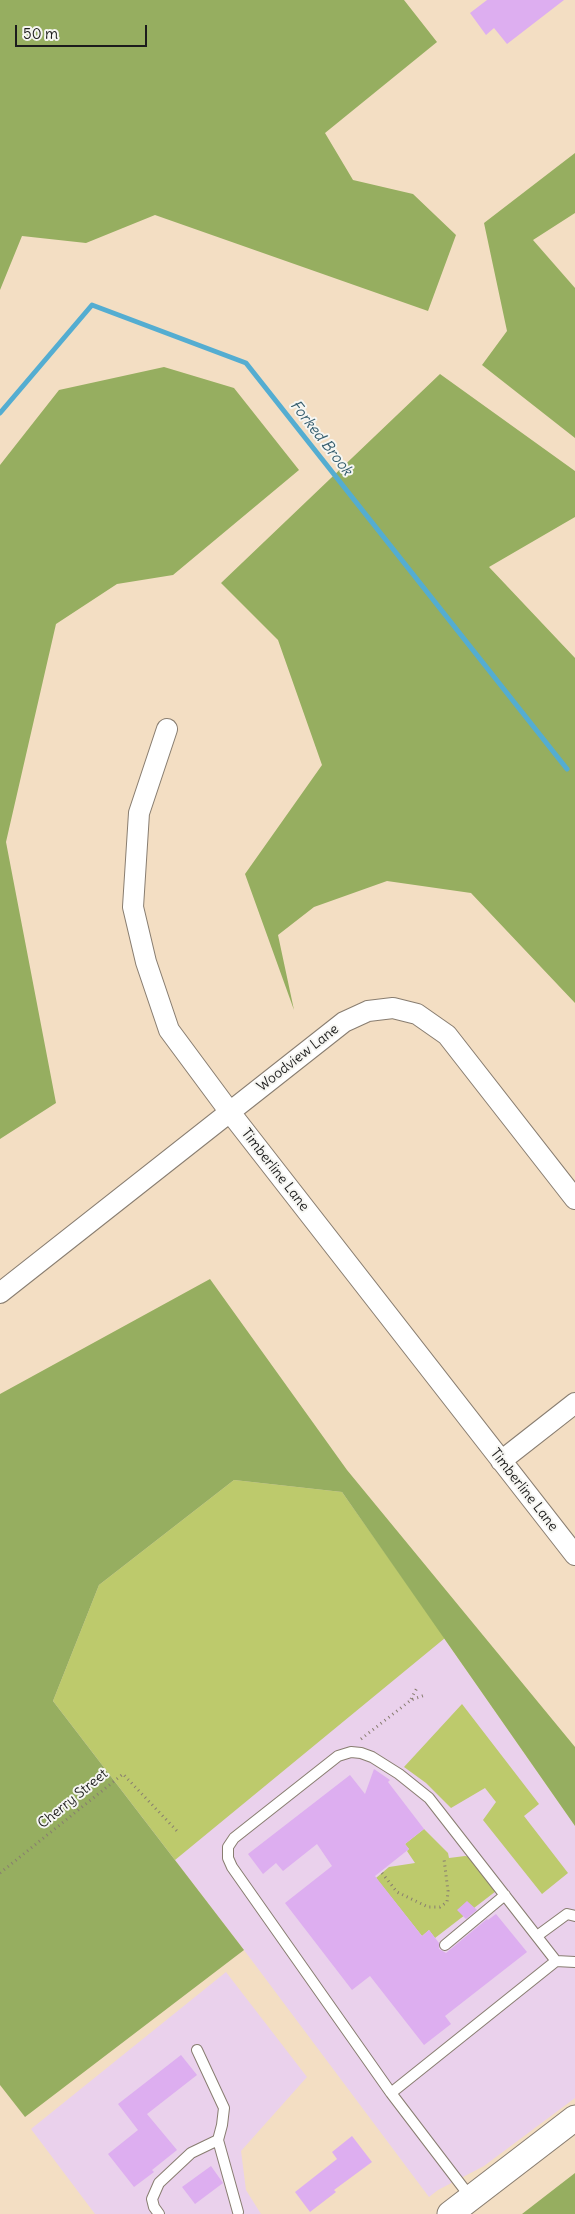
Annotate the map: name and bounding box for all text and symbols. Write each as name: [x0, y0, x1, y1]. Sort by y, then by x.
scale bar: [18, 15, 150, 47]
text: 50 m: [23, 24, 58, 43]
water label: Forked Brook: [286, 397, 356, 479]
street label: Woodview Lane: [254, 1021, 342, 1095]
street label: Timberline Lane: [238, 1125, 312, 1215]
street label: Timberline Lane: [487, 1445, 561, 1535]
street label: Cherry Street: [35, 1766, 111, 1832]

